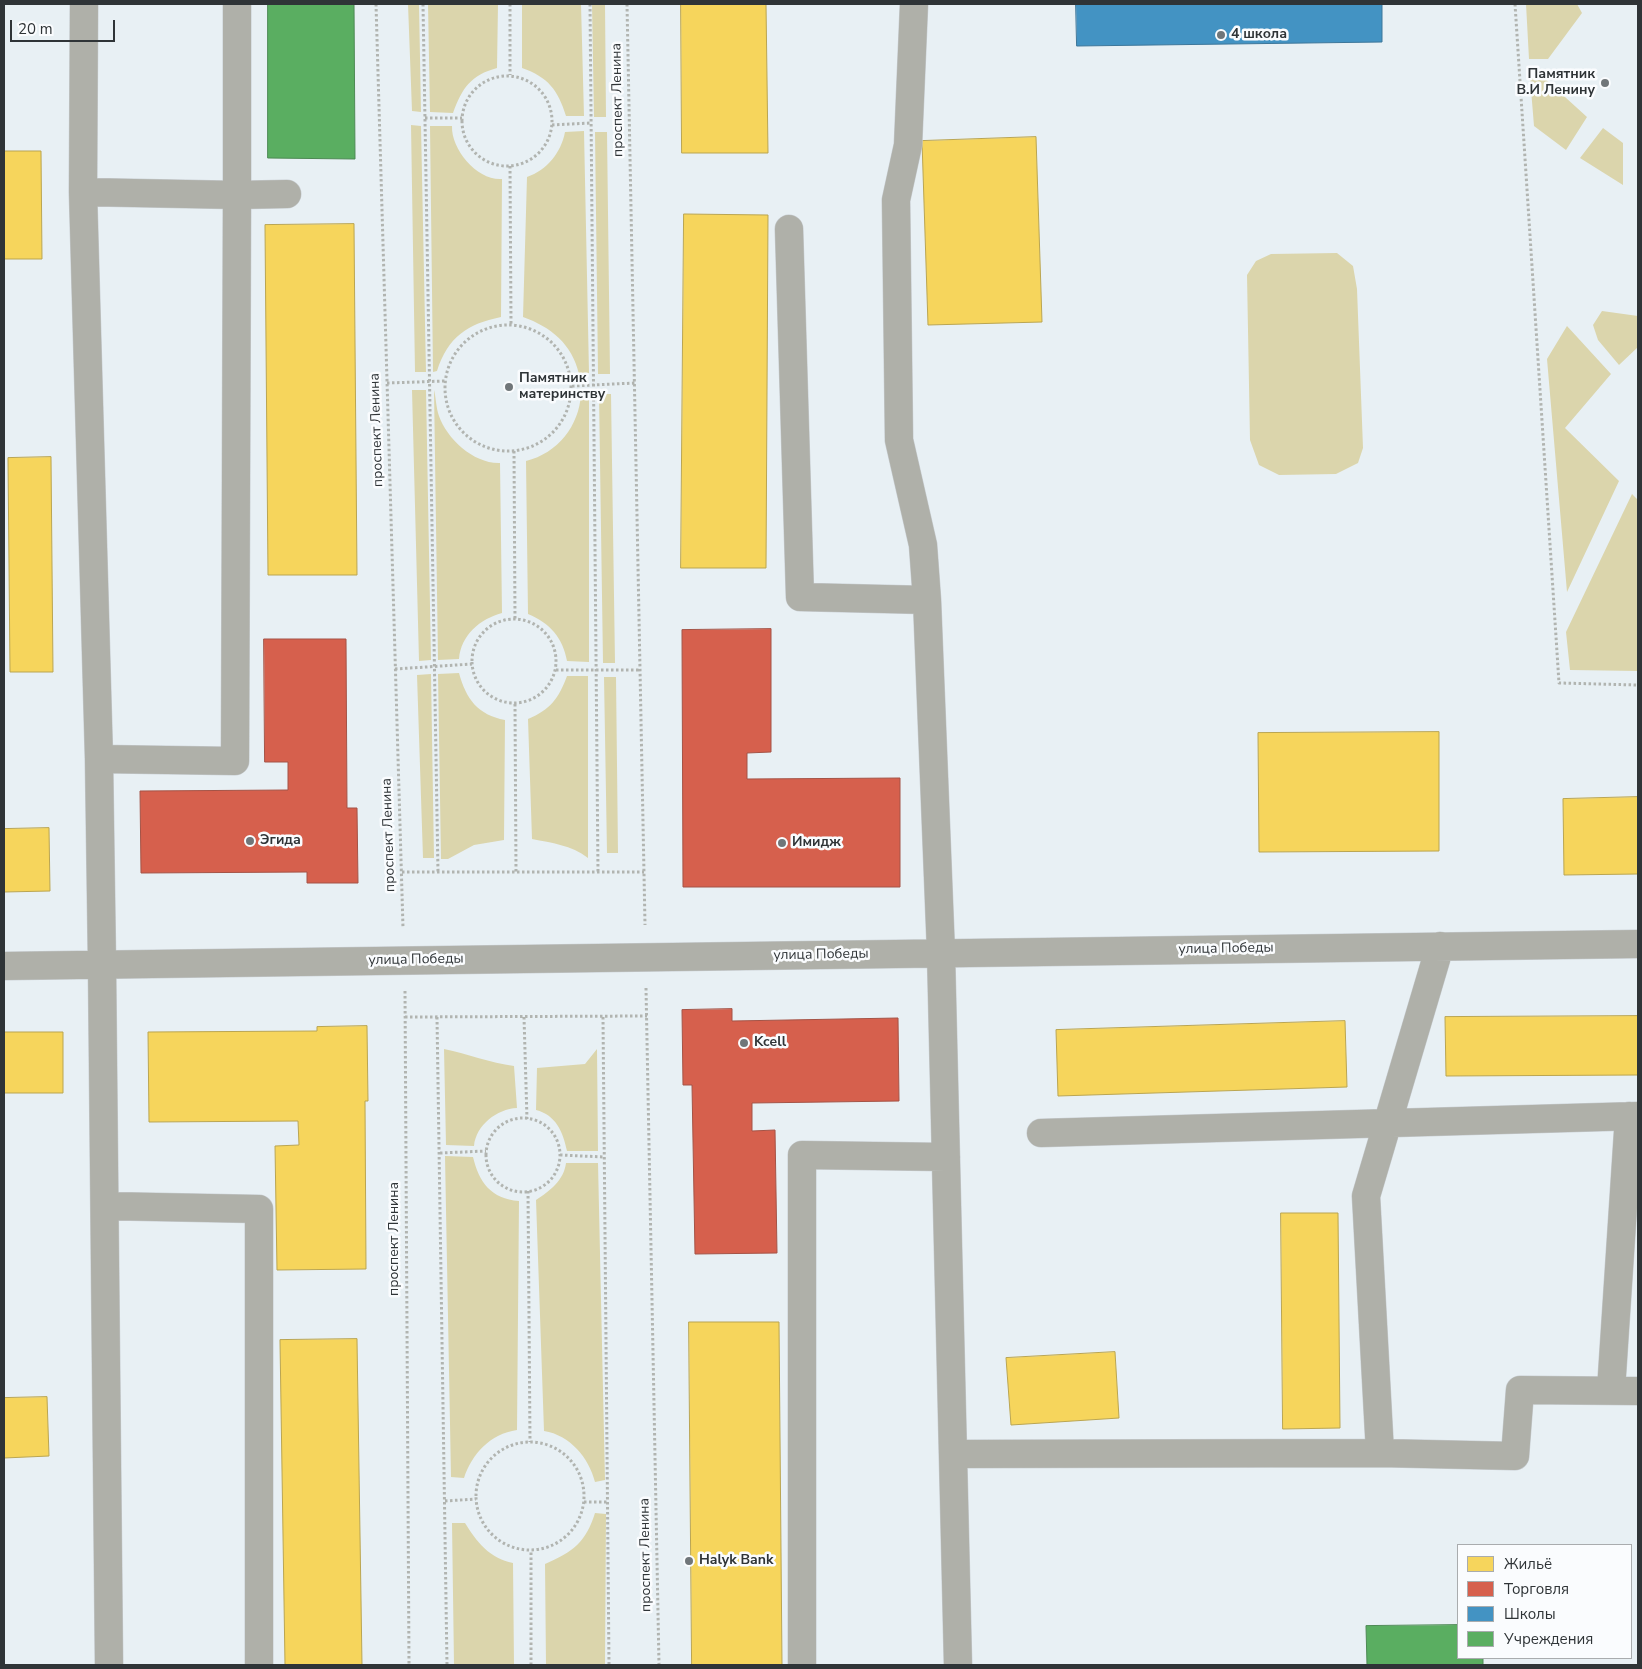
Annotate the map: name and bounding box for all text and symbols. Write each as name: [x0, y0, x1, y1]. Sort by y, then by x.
scale bar: [12, 10, 118, 42]
text: 20 m: [18, 19, 53, 39]
place label: 4 школа: [1231, 27, 1287, 43]
marker: 4 школа: [1215, 29, 1227, 41]
street label: проспект Ленина: [609, 43, 627, 157]
place label: Памятник В.И Ленину: [1516, 67, 1595, 100]
marker: Памятник В.И Ленину: [1599, 77, 1611, 89]
place label: Памятник материнству: [519, 371, 605, 404]
street label: проспект Ленина: [367, 373, 387, 487]
marker: Памятник материнству: [503, 381, 515, 393]
street label: проспект Ленина: [379, 778, 399, 892]
place label: Эгида: [260, 833, 301, 849]
marker: Эгида: [244, 835, 256, 847]
place label: Имидж: [792, 835, 841, 851]
marker: Имидж: [776, 837, 788, 849]
street label: улица Победы: [1178, 940, 1274, 958]
street label: улица Победы: [773, 946, 869, 964]
street label: улица Победы: [368, 951, 464, 969]
place label: Kcell: [754, 1035, 786, 1051]
marker: Kcell: [738, 1037, 750, 1049]
street label: проспект Ленина: [387, 1182, 403, 1296]
street label: проспект Ленина: [637, 1498, 655, 1612]
legend: [1457, 1544, 1632, 1659]
place label: Halyk Bank: [699, 1553, 773, 1569]
text: Жильё: [1504, 1554, 1552, 1574]
marker: Halyk Bank: [683, 1555, 695, 1567]
text: Торговля: [1504, 1579, 1569, 1599]
text: Школы: [1504, 1604, 1556, 1624]
text: Учреждения: [1504, 1629, 1593, 1649]

